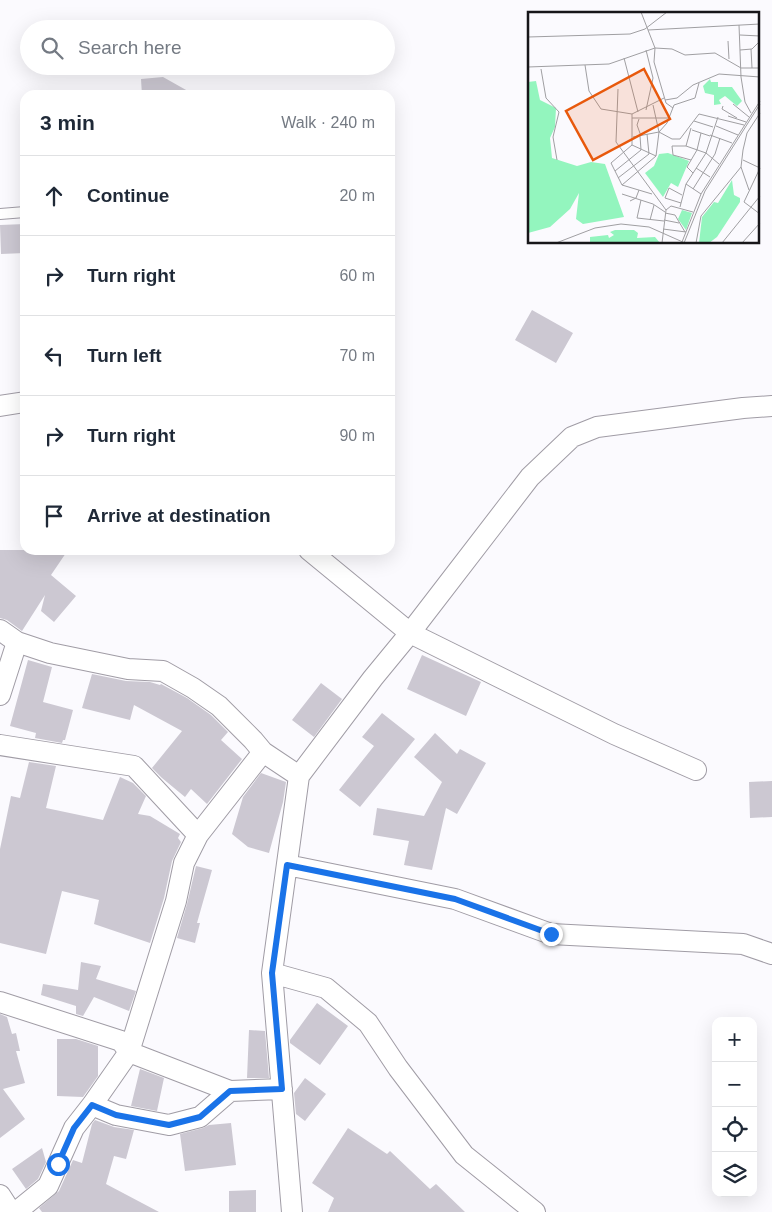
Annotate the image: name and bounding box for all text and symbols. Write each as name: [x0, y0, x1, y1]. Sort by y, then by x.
inset map: [528, 12, 760, 244]
search box: [20, 20, 395, 75]
icon: search: [38, 34, 66, 62]
text: Search here: [78, 37, 182, 58]
text: 3 min: [40, 111, 95, 134]
text: Walk · 240 m: [281, 114, 375, 131]
icon: ahead: [40, 182, 68, 210]
text: Continue: [87, 185, 169, 206]
text: 20 m: [339, 187, 375, 204]
icon: right: [40, 262, 68, 290]
text: Turn right: [87, 265, 175, 286]
text: 60 m: [339, 267, 375, 284]
icon: left: [40, 342, 68, 370]
text: Turn left: [87, 345, 162, 366]
text: 70 m: [339, 347, 375, 364]
icon: right: [40, 422, 68, 450]
text: Turn right: [87, 425, 175, 446]
text: 90 m: [339, 427, 375, 444]
icon: arrive: [40, 502, 68, 530]
text: Arrive at destination: [87, 505, 271, 526]
route end: [540, 923, 563, 946]
map controls: [712, 1017, 757, 1197]
button: +: [712, 1017, 757, 1062]
button: −: [712, 1062, 757, 1107]
button: locate: [712, 1107, 757, 1152]
button: layers: [712, 1152, 757, 1197]
route start: [47, 1153, 70, 1176]

